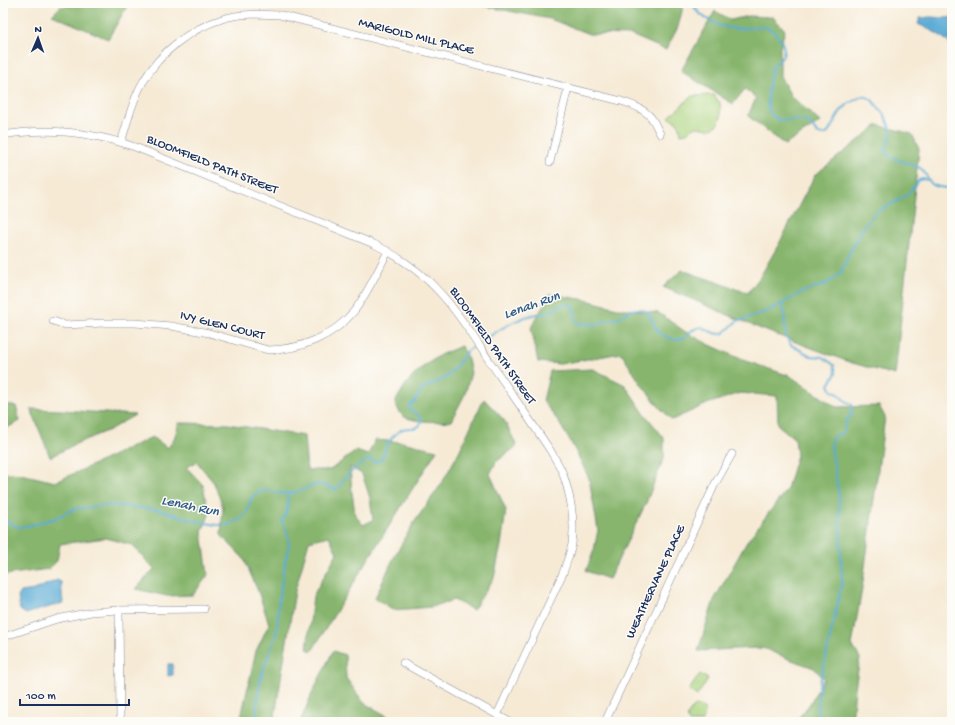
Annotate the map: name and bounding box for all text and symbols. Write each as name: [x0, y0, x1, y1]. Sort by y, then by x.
street label: MARIGOLD MILL PLACE: [357, 15, 476, 59]
north arrow: [18, 18, 58, 58]
text: N: [34, 24, 42, 36]
street label: BLOOMFIELD PATH STREET: [144, 132, 280, 198]
street label: BLOOMFIELD PATH STREET: [445, 284, 539, 408]
water label: Lenah Run: [502, 288, 563, 324]
street label: IVY GLEN COURT: [178, 308, 267, 344]
water label: Lenah Run: [160, 493, 221, 521]
street label: WEATHERVANE PLACE: [623, 522, 689, 641]
scale bar: [20, 681, 129, 707]
text: 100 m: [25, 690, 56, 704]

